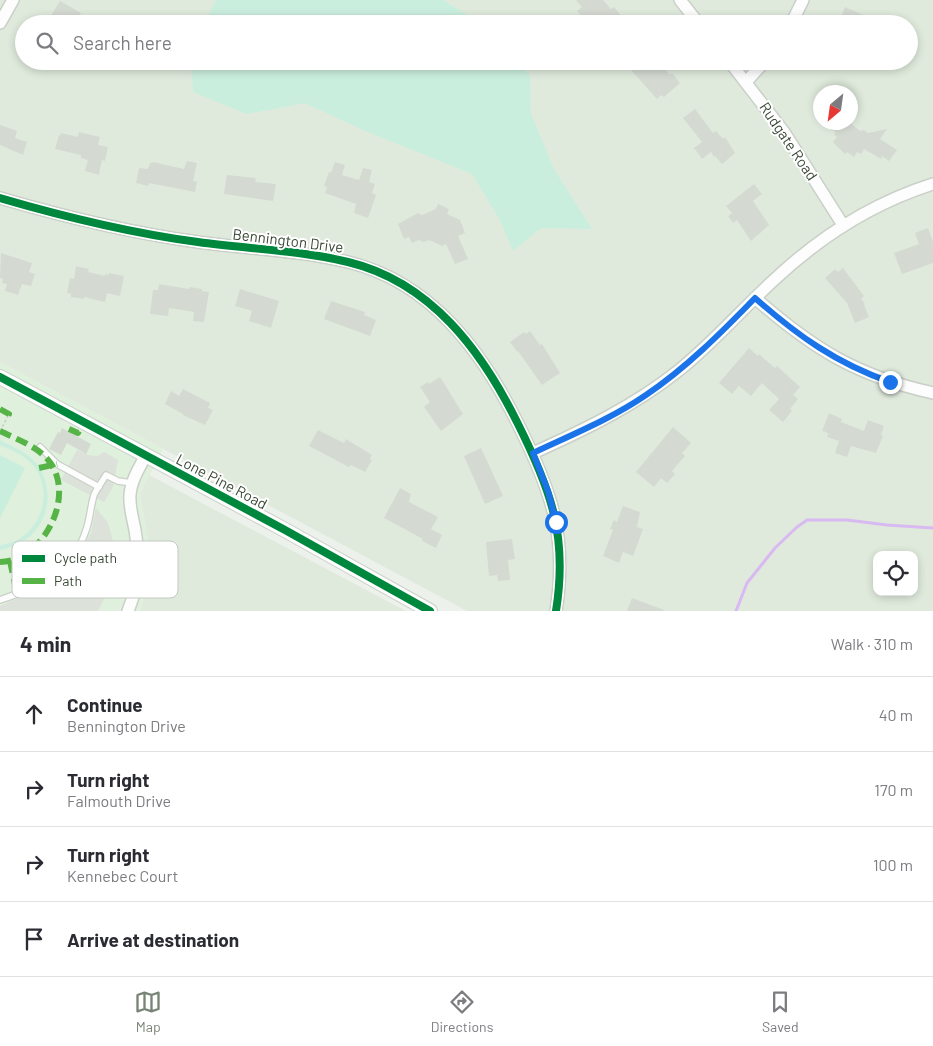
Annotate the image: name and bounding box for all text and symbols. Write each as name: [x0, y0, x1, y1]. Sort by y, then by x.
search box: [15, 15, 918, 70]
icon: search: [33, 29, 61, 57]
text: Search here: [73, 31, 172, 54]
north arrow: [813, 85, 858, 130]
street label: Rudgate Road: [756, 98, 822, 184]
street label: Bennington Drive: [232, 224, 344, 256]
route end: [879, 371, 902, 394]
street label: Lone Pine Road: [173, 449, 271, 513]
route start: [545, 511, 568, 534]
legend: [12, 541, 178, 598]
text: Cycle path: [54, 549, 117, 566]
map controls: [873, 551, 918, 596]
button: locate: [873, 551, 918, 596]
text: Path: [54, 572, 82, 589]
text: 4 min: [20, 631, 71, 656]
text: Walk · 310 m: [831, 634, 913, 653]
text: Continue: [67, 693, 143, 716]
icon: ahead: [20, 700, 48, 728]
text: 40 m: [879, 705, 913, 724]
text: Bennington Drive: [67, 716, 186, 735]
text: Turn right: [67, 768, 149, 791]
icon: right: [20, 775, 48, 803]
text: 170 m: [874, 780, 913, 799]
text: Falmouth Drive: [67, 791, 171, 810]
text: Turn right: [67, 843, 149, 866]
icon: right: [20, 850, 48, 878]
text: 100 m: [873, 855, 913, 874]
text: Kennebec Court: [67, 866, 178, 885]
icon: arrive: [20, 925, 48, 953]
text: Arrive at destination: [67, 928, 239, 951]
tab: Map: [134, 988, 162, 1035]
tab: Directions: [431, 988, 493, 1035]
tab: Saved: [762, 988, 799, 1035]

